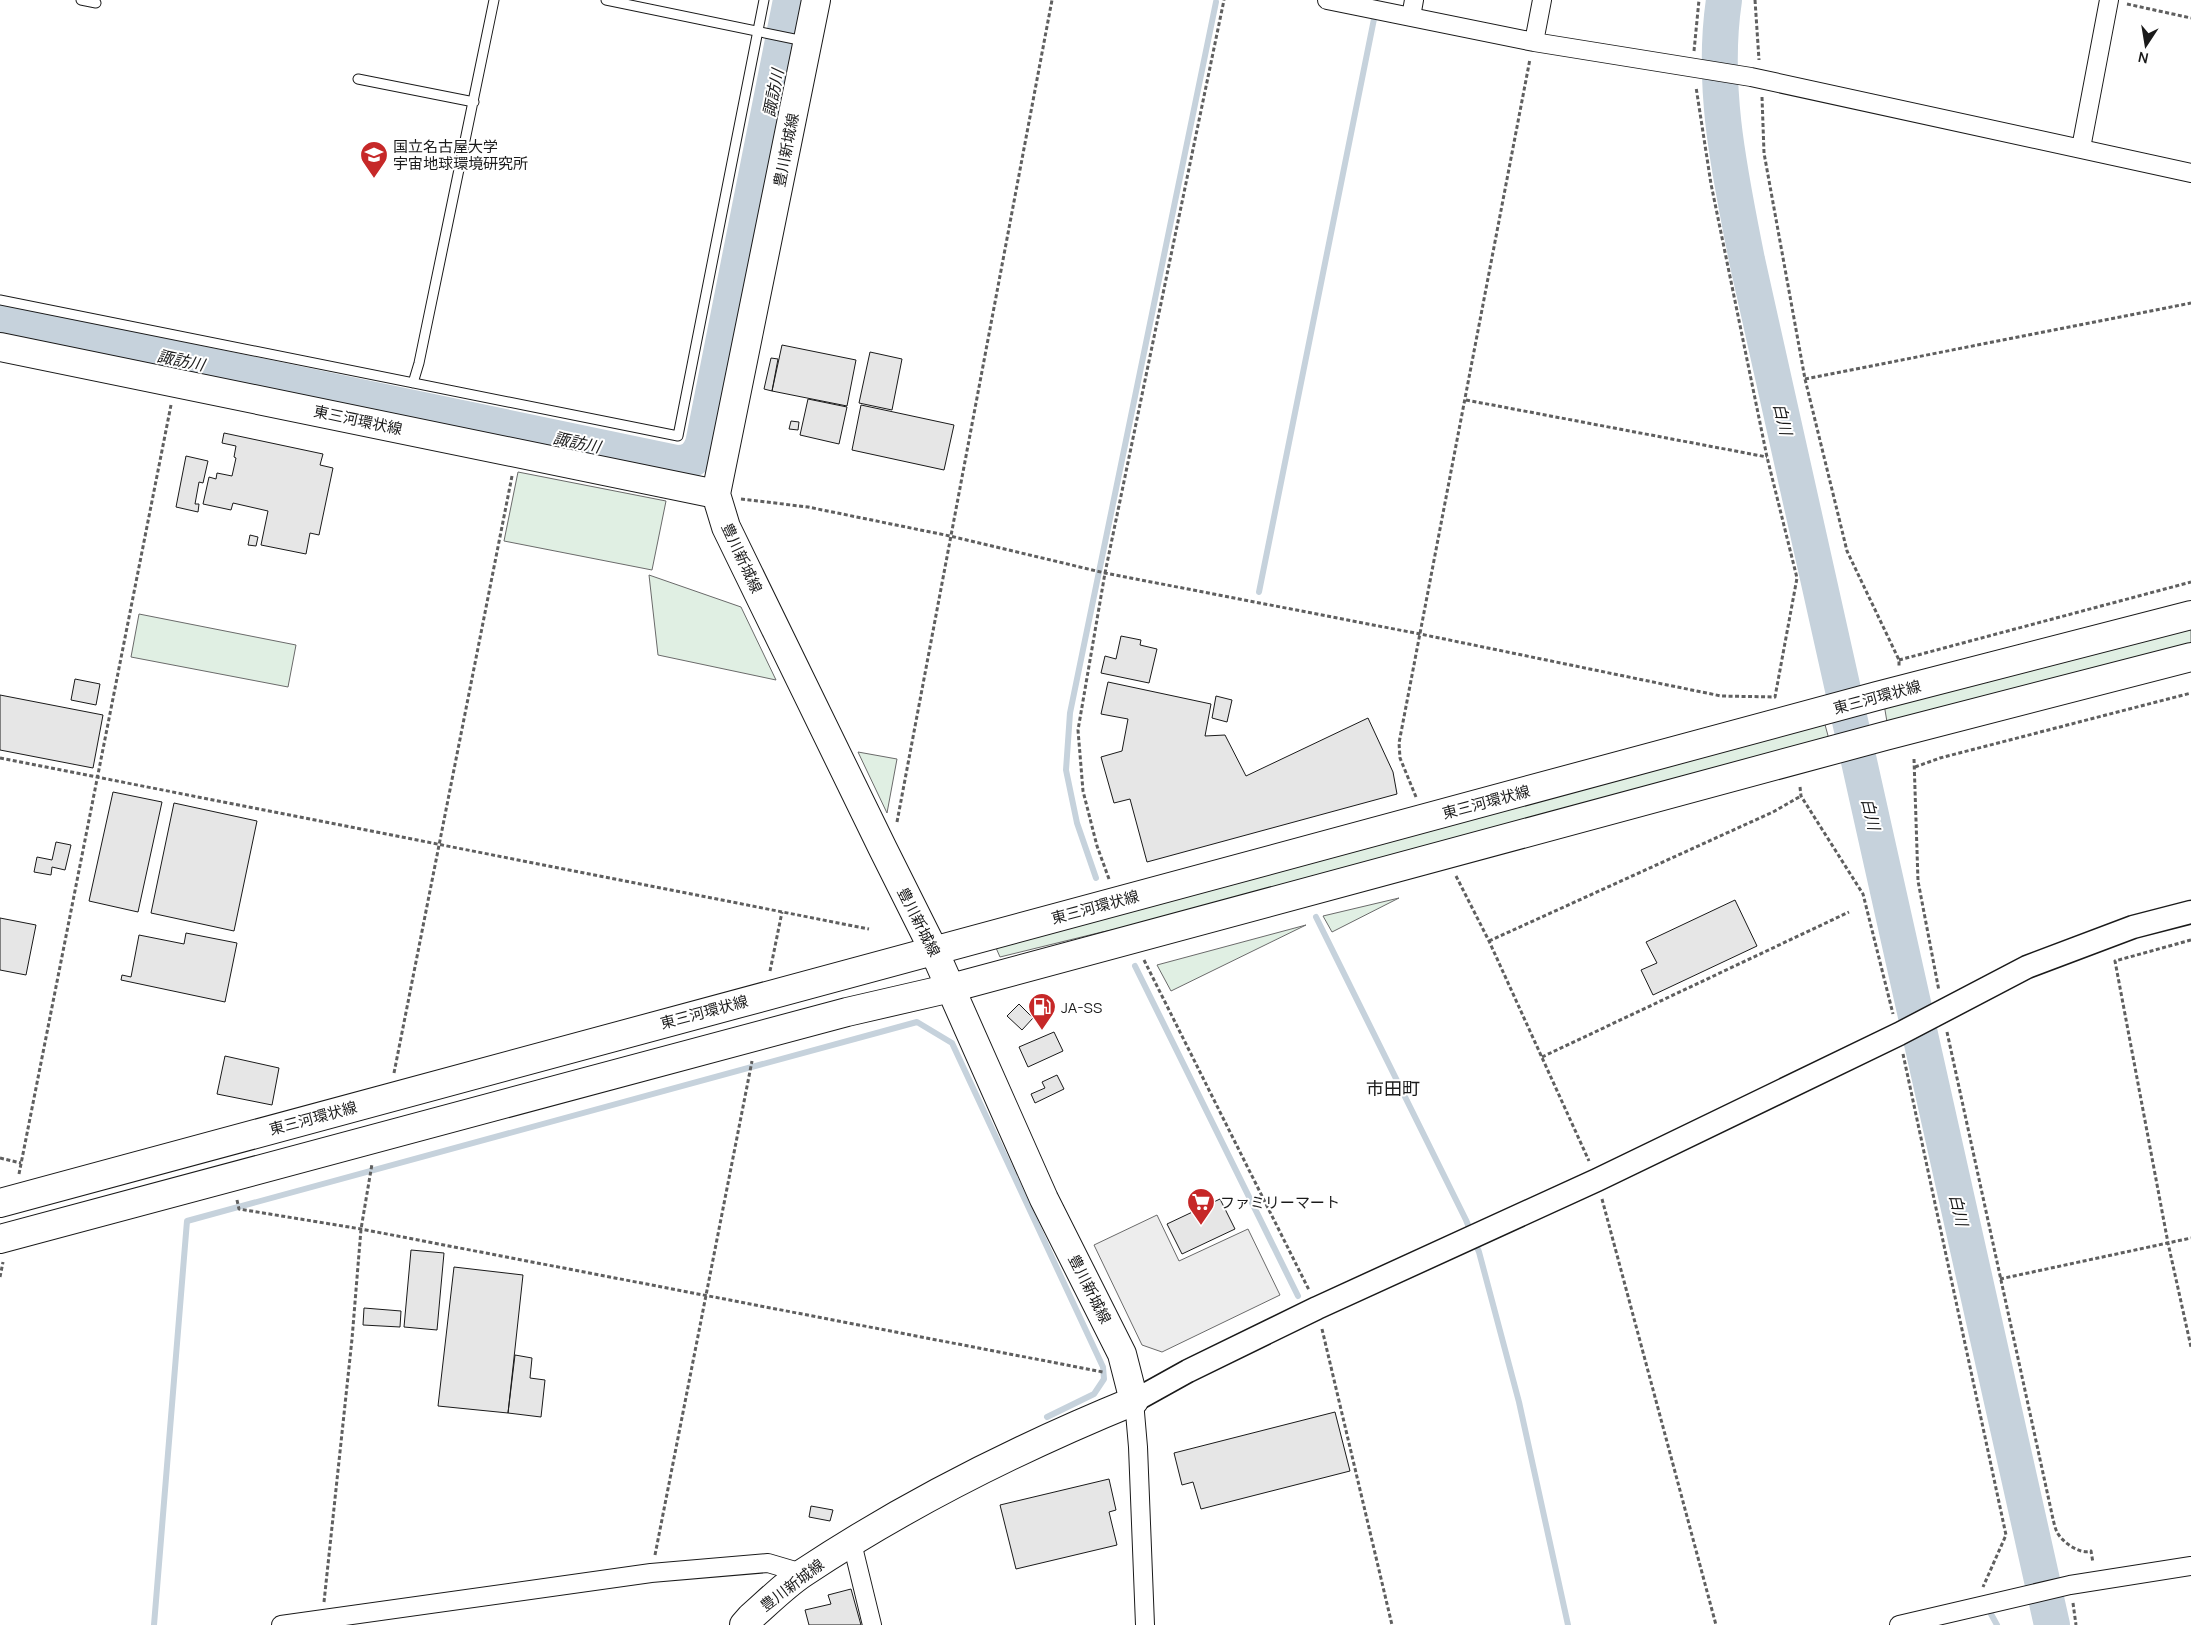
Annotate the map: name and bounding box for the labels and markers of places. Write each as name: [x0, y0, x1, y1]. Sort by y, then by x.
place label: 国立名古屋大学 宇宙地球環境研究所: [393, 136, 528, 174]
school or university icon: 国立名古屋大学 宇宙地球環境研究所: [359, 140, 389, 179]
fuel station icon: JA-SS: [1027, 992, 1057, 1031]
place label: JA-SS: [1061, 997, 1102, 1018]
supermarket icon: ファミリーマート: [1186, 1187, 1216, 1226]
place label: ファミリーマート: [1220, 1192, 1340, 1213]

